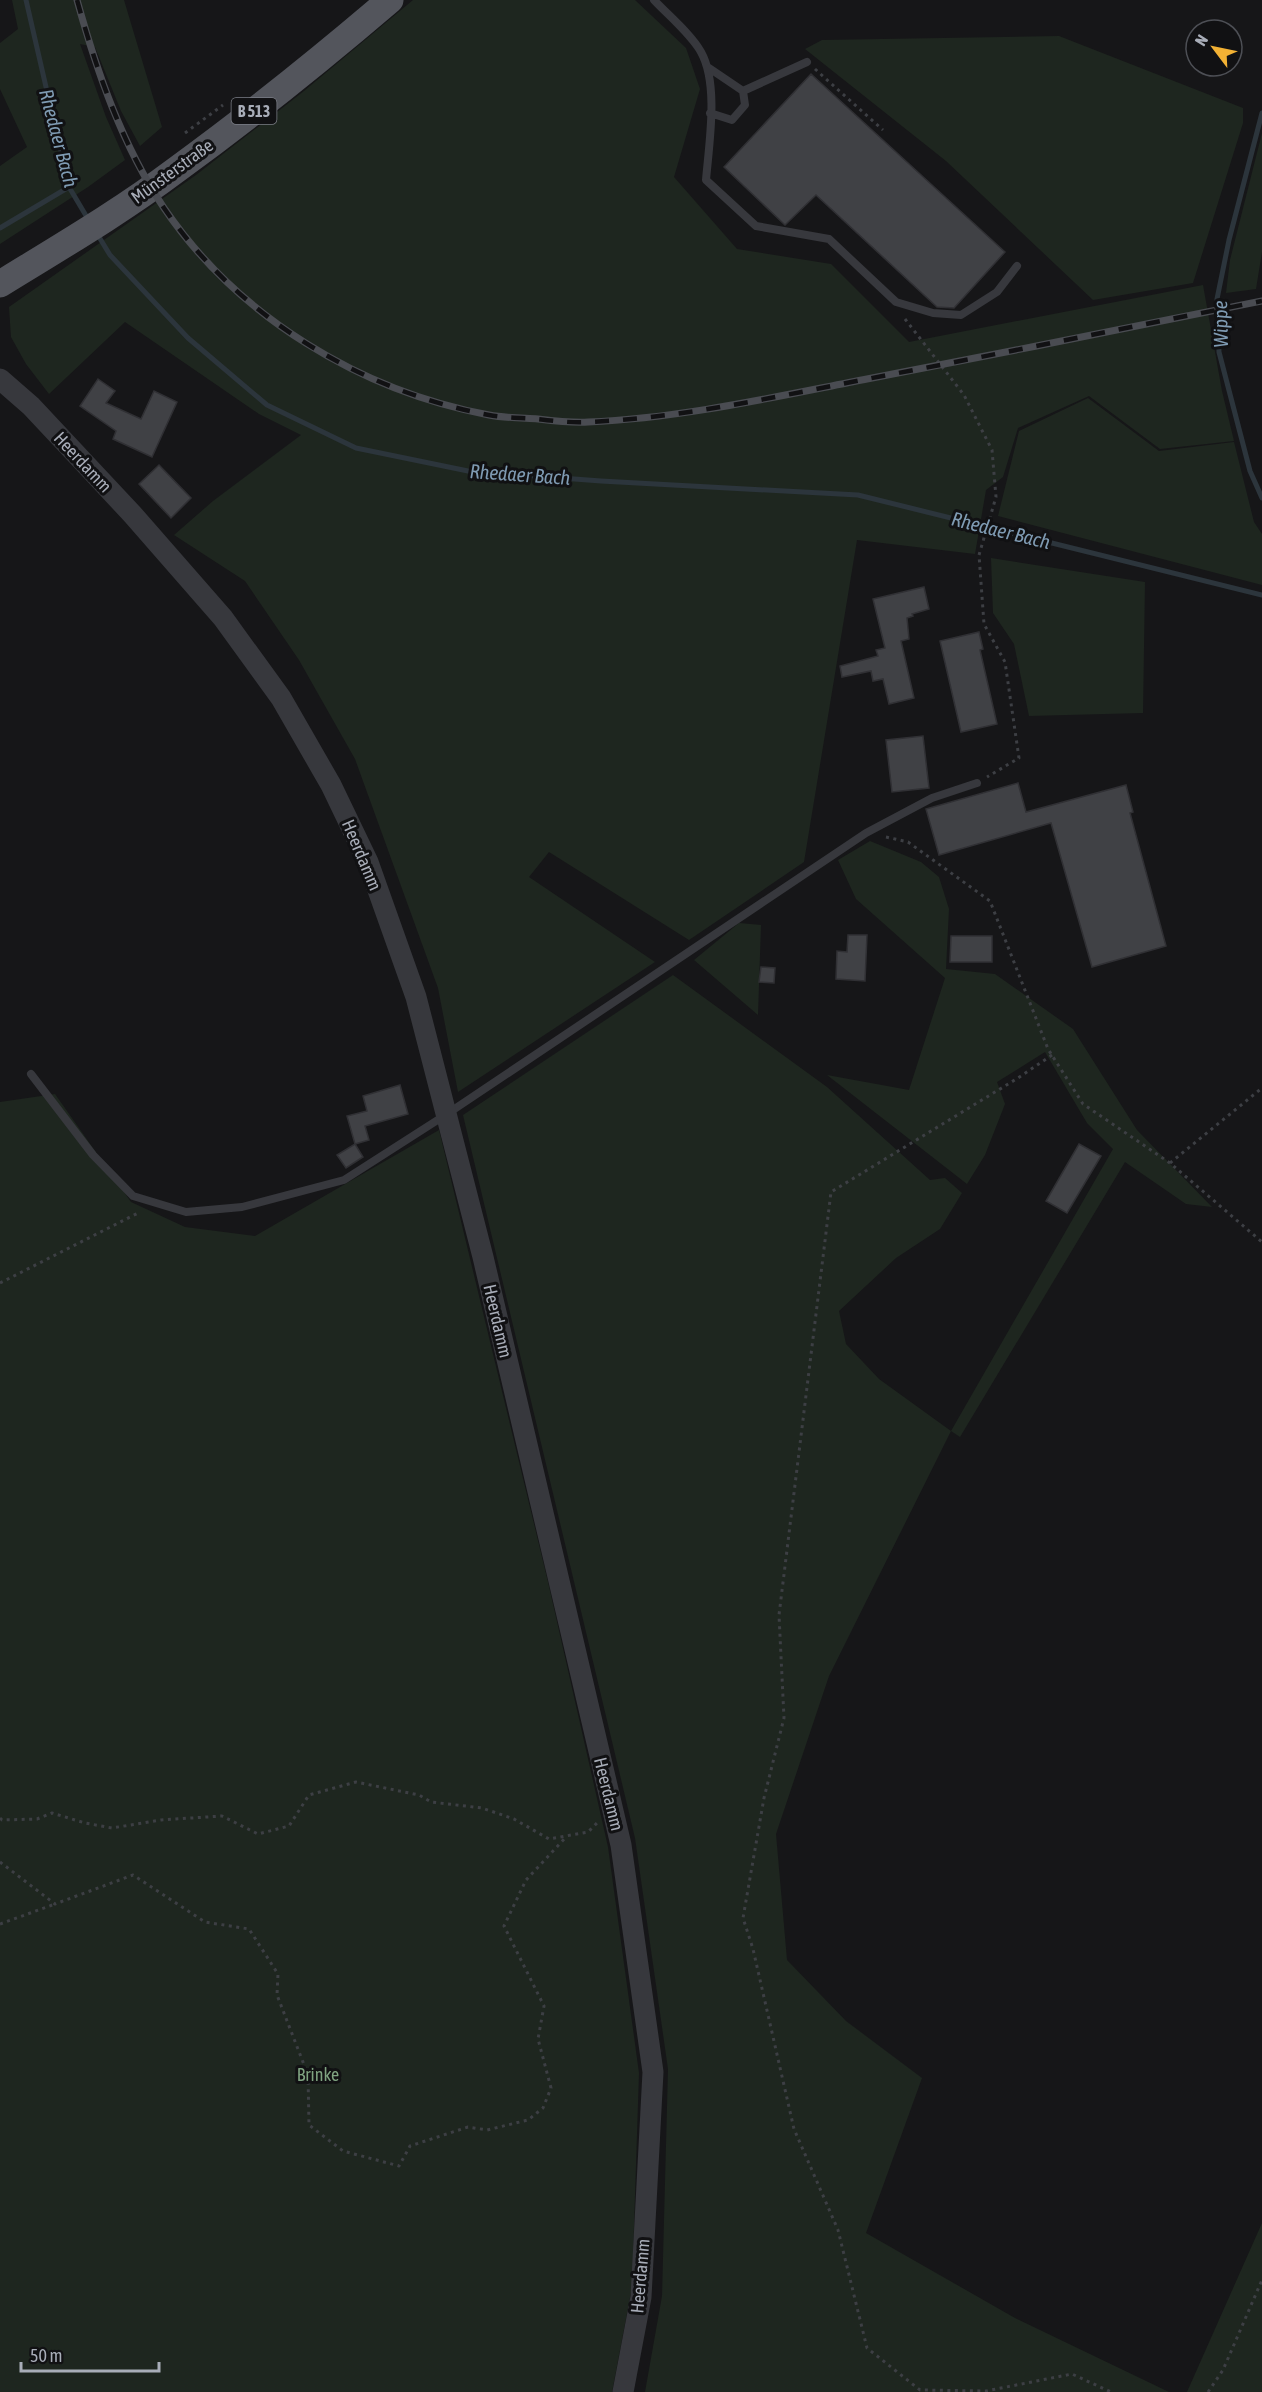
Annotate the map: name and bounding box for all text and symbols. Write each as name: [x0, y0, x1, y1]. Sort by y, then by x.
north arrow: [1184, 18, 1244, 78]
text: N: [1191, 31, 1211, 49]
water label: Rhedaer Bach: [35, 86, 83, 190]
road number: B 513: [232, 98, 276, 124]
street label: Münsterstraße: [127, 134, 217, 208]
water label: Wippe: [1208, 300, 1232, 348]
street label: Heerdamm: [50, 427, 116, 497]
water label: Rhedaer Bach: [469, 459, 571, 489]
water label: Rhedaer Bach: [949, 507, 1053, 553]
street label: Heerdamm: [338, 816, 386, 894]
street label: Heerdamm: [479, 1282, 517, 1360]
street label: Heerdamm: [590, 1755, 628, 1833]
park label: Brinke: [297, 2064, 339, 2085]
street label: Heerdamm: [626, 2238, 654, 2314]
scale bar: [21, 2335, 159, 2373]
text: 50 m: [30, 2345, 62, 2366]

